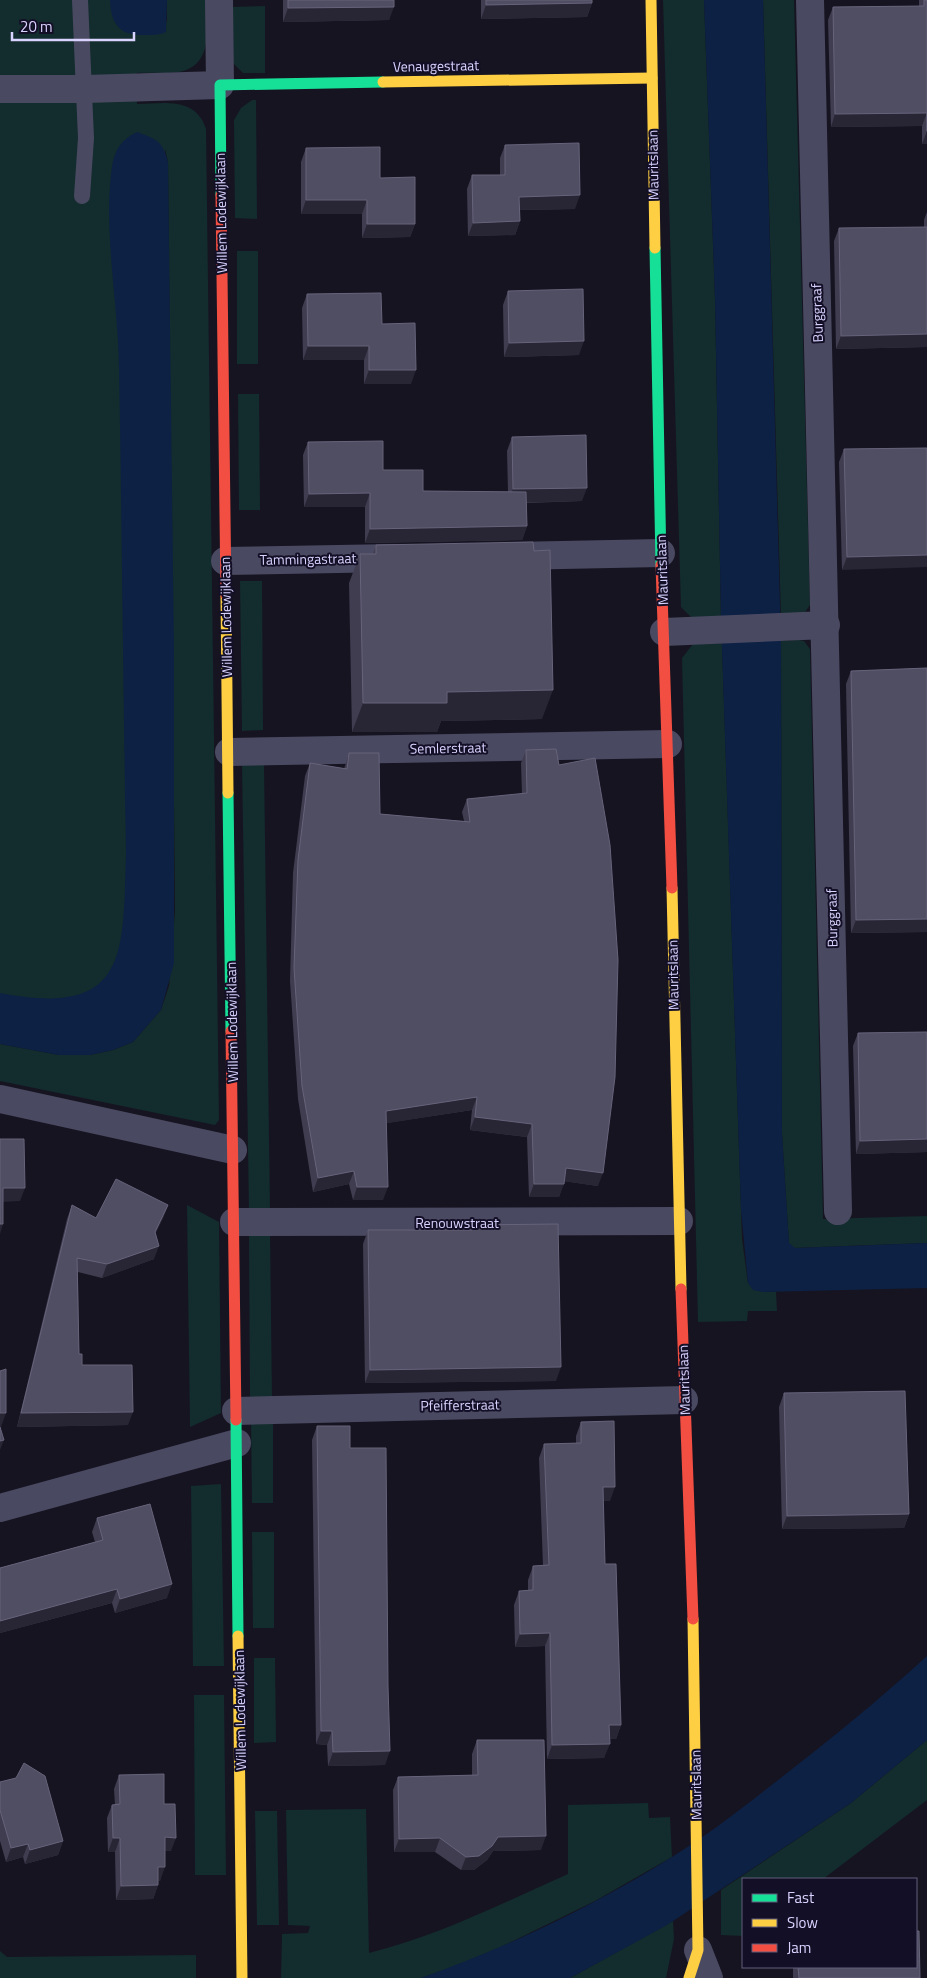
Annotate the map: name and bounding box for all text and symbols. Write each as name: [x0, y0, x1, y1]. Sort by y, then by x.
scale bar: [12, 10, 135, 42]
text: 20 m: [20, 15, 53, 38]
street label: Venaugestraat: [393, 54, 479, 77]
street label: Mauritslaan: [641, 130, 664, 200]
street label: Willem Lodewijklaan: [209, 153, 232, 273]
street label: Burggraaf: [805, 283, 828, 343]
street label: Mauritslaan: [650, 535, 673, 606]
street label: Tammingastraat: [260, 547, 357, 570]
street label: Willem Lodewijklaan: [214, 557, 237, 677]
street label: Semlerstraat: [409, 736, 487, 759]
street label: Burggraaf: [820, 888, 843, 948]
street label: Mauritslaan: [661, 940, 684, 1010]
street label: Willem Lodewijklaan: [220, 962, 243, 1082]
street label: Renouwstraat: [415, 1212, 499, 1233]
street label: Mauritslaan: [672, 1345, 695, 1416]
street label: Pfeifferstraat: [420, 1393, 500, 1416]
street label: Willem Lodewijklaan: [228, 1650, 251, 1770]
street label: Mauritslaan: [684, 1750, 707, 1820]
legend: [742, 1878, 917, 1968]
text: Fast: [787, 1886, 815, 1909]
text: Slow: [787, 1911, 818, 1934]
text: Jam: [787, 1936, 811, 1959]

